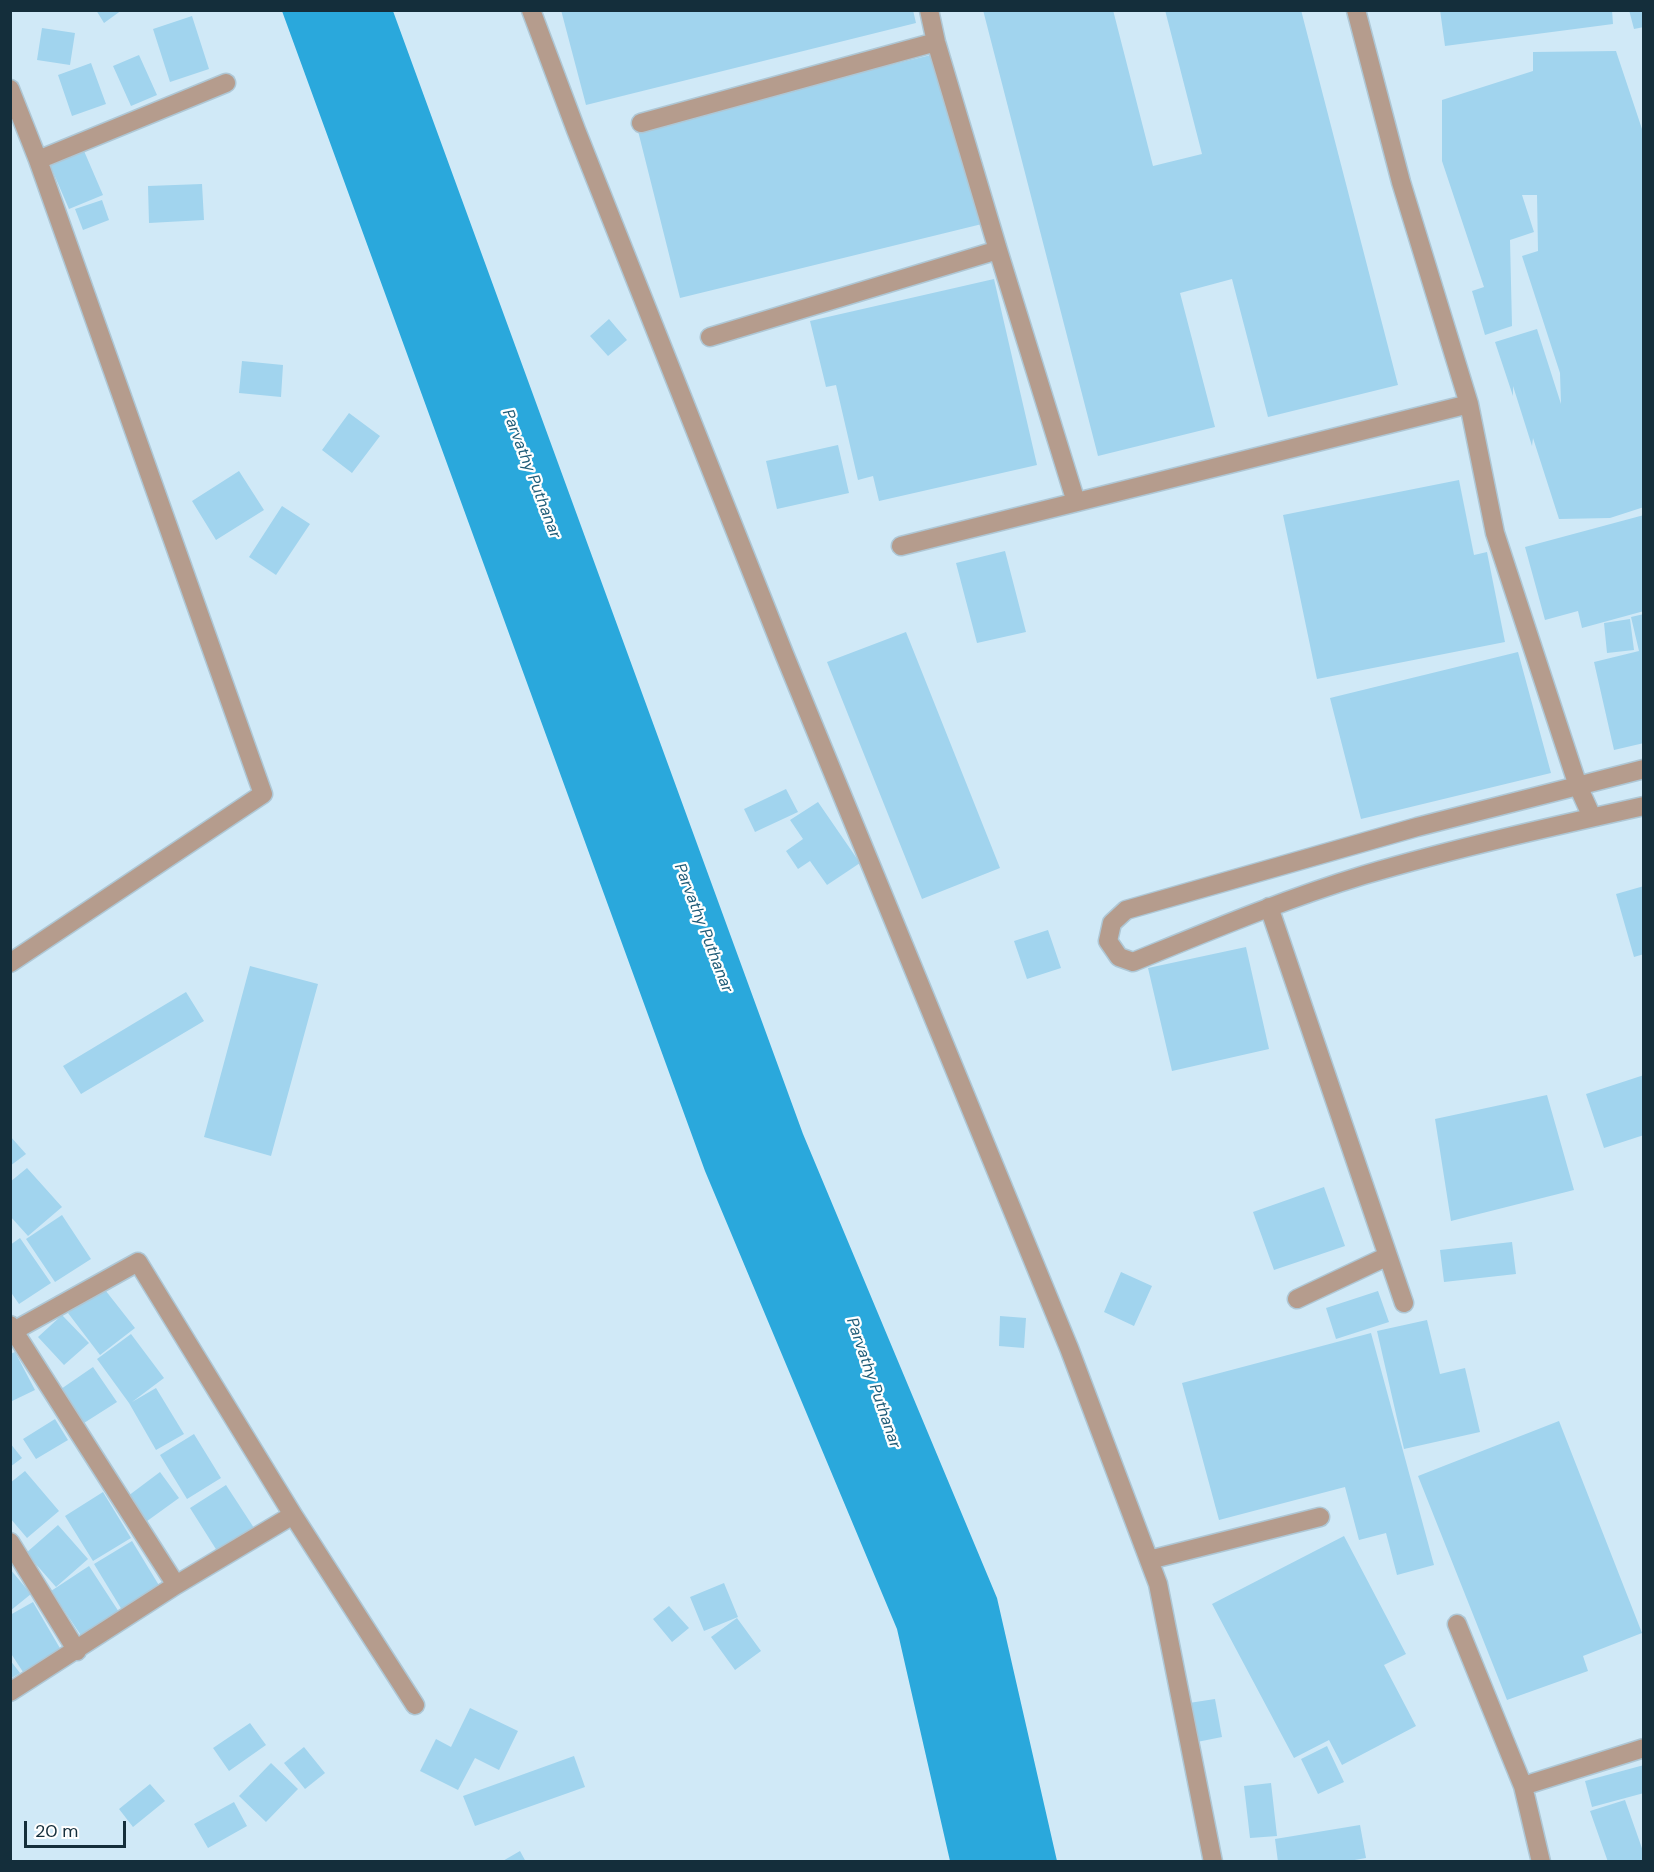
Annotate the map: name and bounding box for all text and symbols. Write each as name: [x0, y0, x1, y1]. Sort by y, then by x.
water label: Parvathy Puthanar: [498, 407, 564, 541]
water label: Parvathy Puthanar: [670, 861, 736, 995]
water label: Parvathy Puthanar: [842, 1315, 904, 1451]
scale bar: [27, 1809, 129, 1847]
text: 20 m: [35, 1819, 78, 1843]

